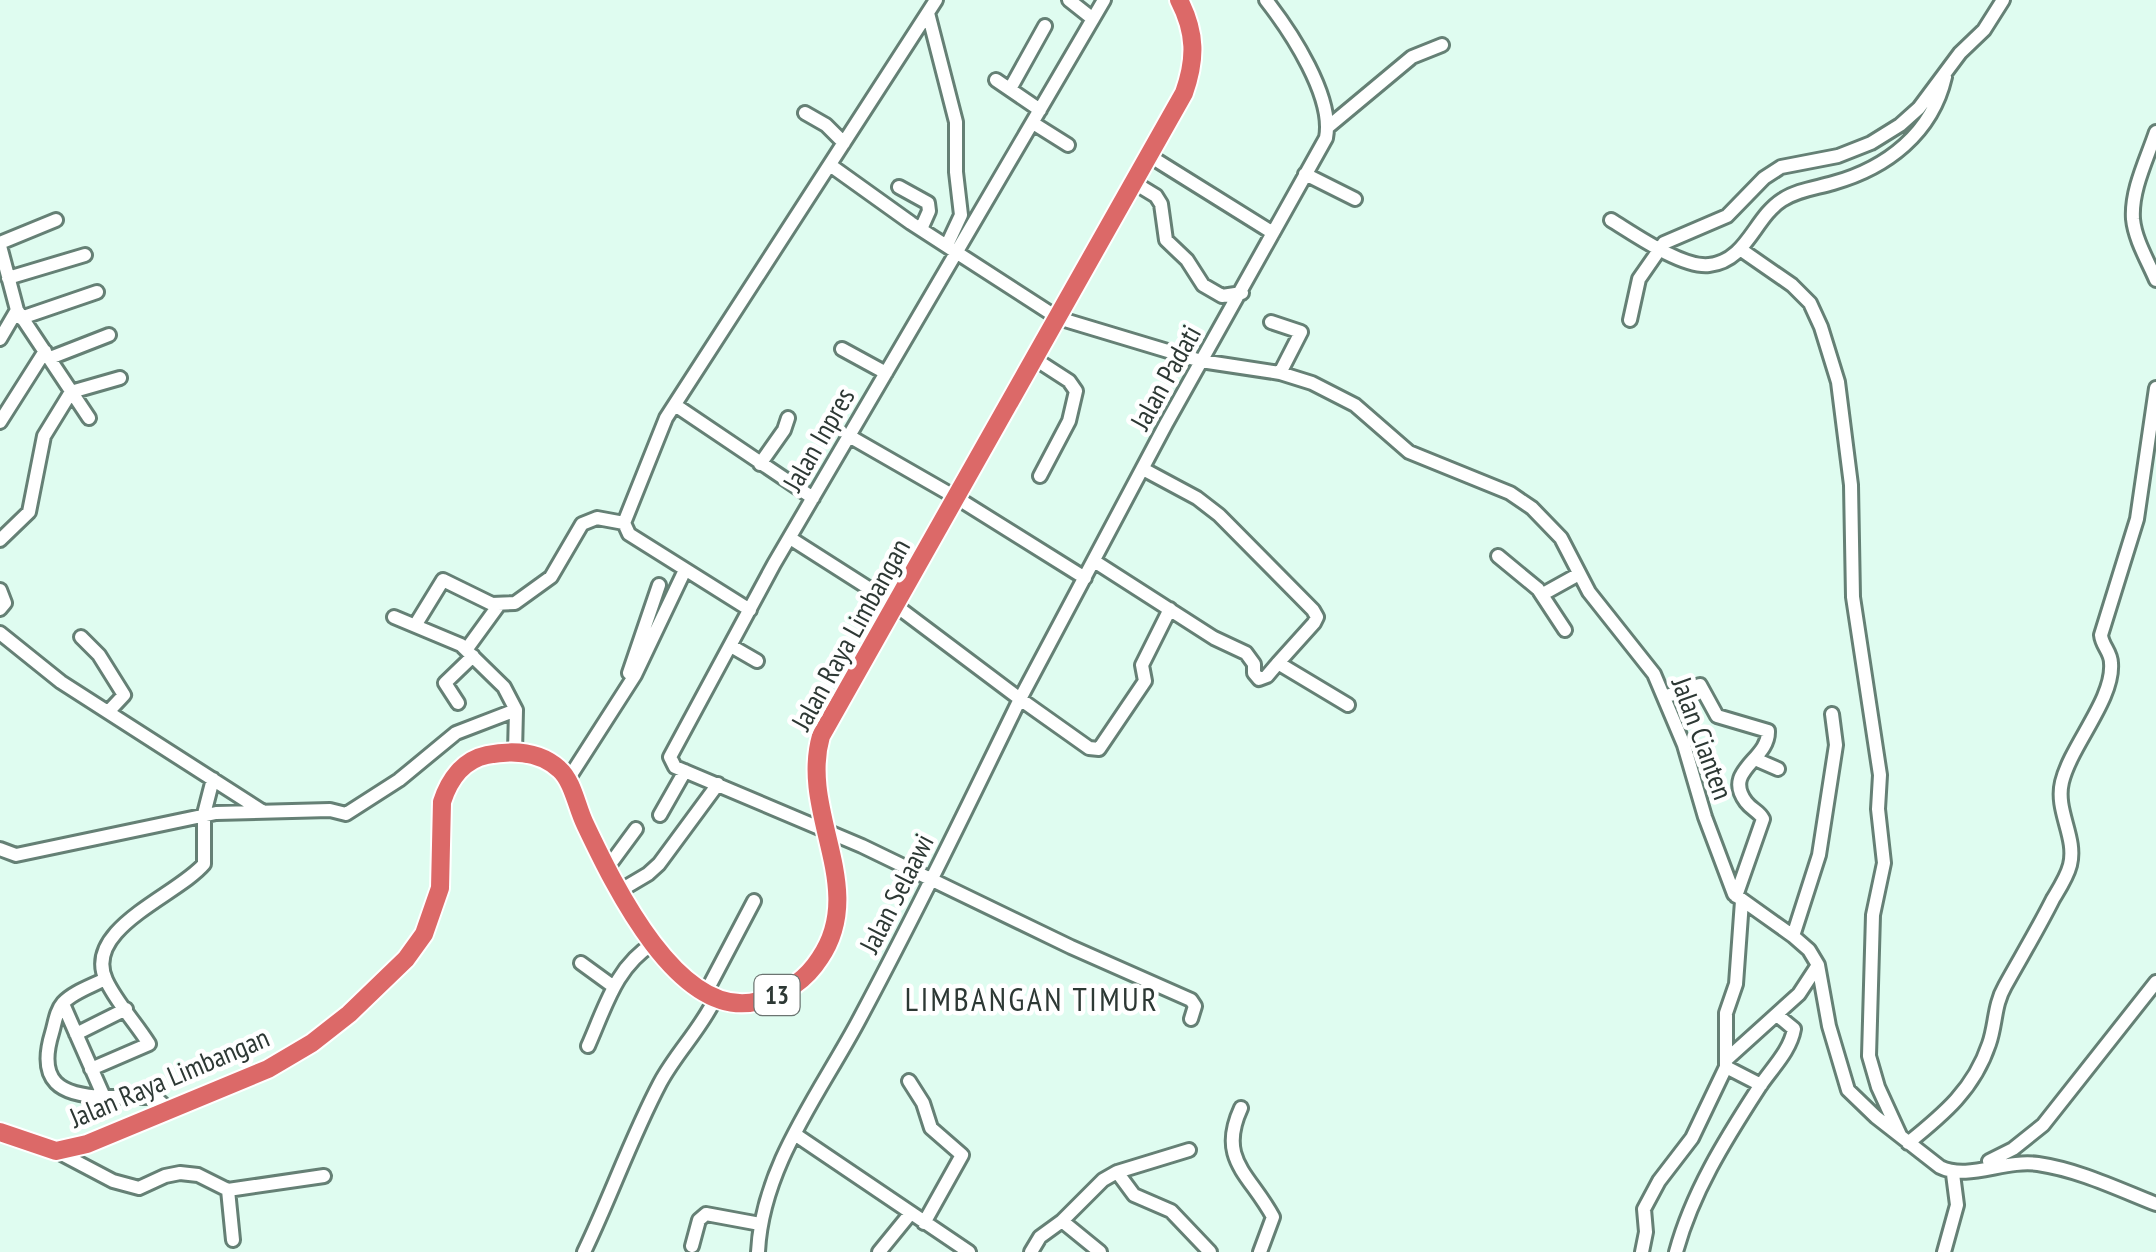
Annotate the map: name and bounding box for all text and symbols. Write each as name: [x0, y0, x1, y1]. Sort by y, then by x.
street label: Jalan Padati: [1121, 318, 1209, 437]
street label: Jalan Inpres: [773, 381, 862, 498]
street label: Jalan Raya Limbangan: [782, 532, 918, 737]
street label: Jalan Cianten: [1663, 671, 1742, 804]
street label: Jalan Selaawi: [850, 827, 942, 960]
road number: 13: [754, 975, 800, 1015]
district label: LIMBANGAN TIMUR: [905, 978, 1159, 1020]
street label: Jalan Raya Limbangan: [63, 1018, 274, 1136]

